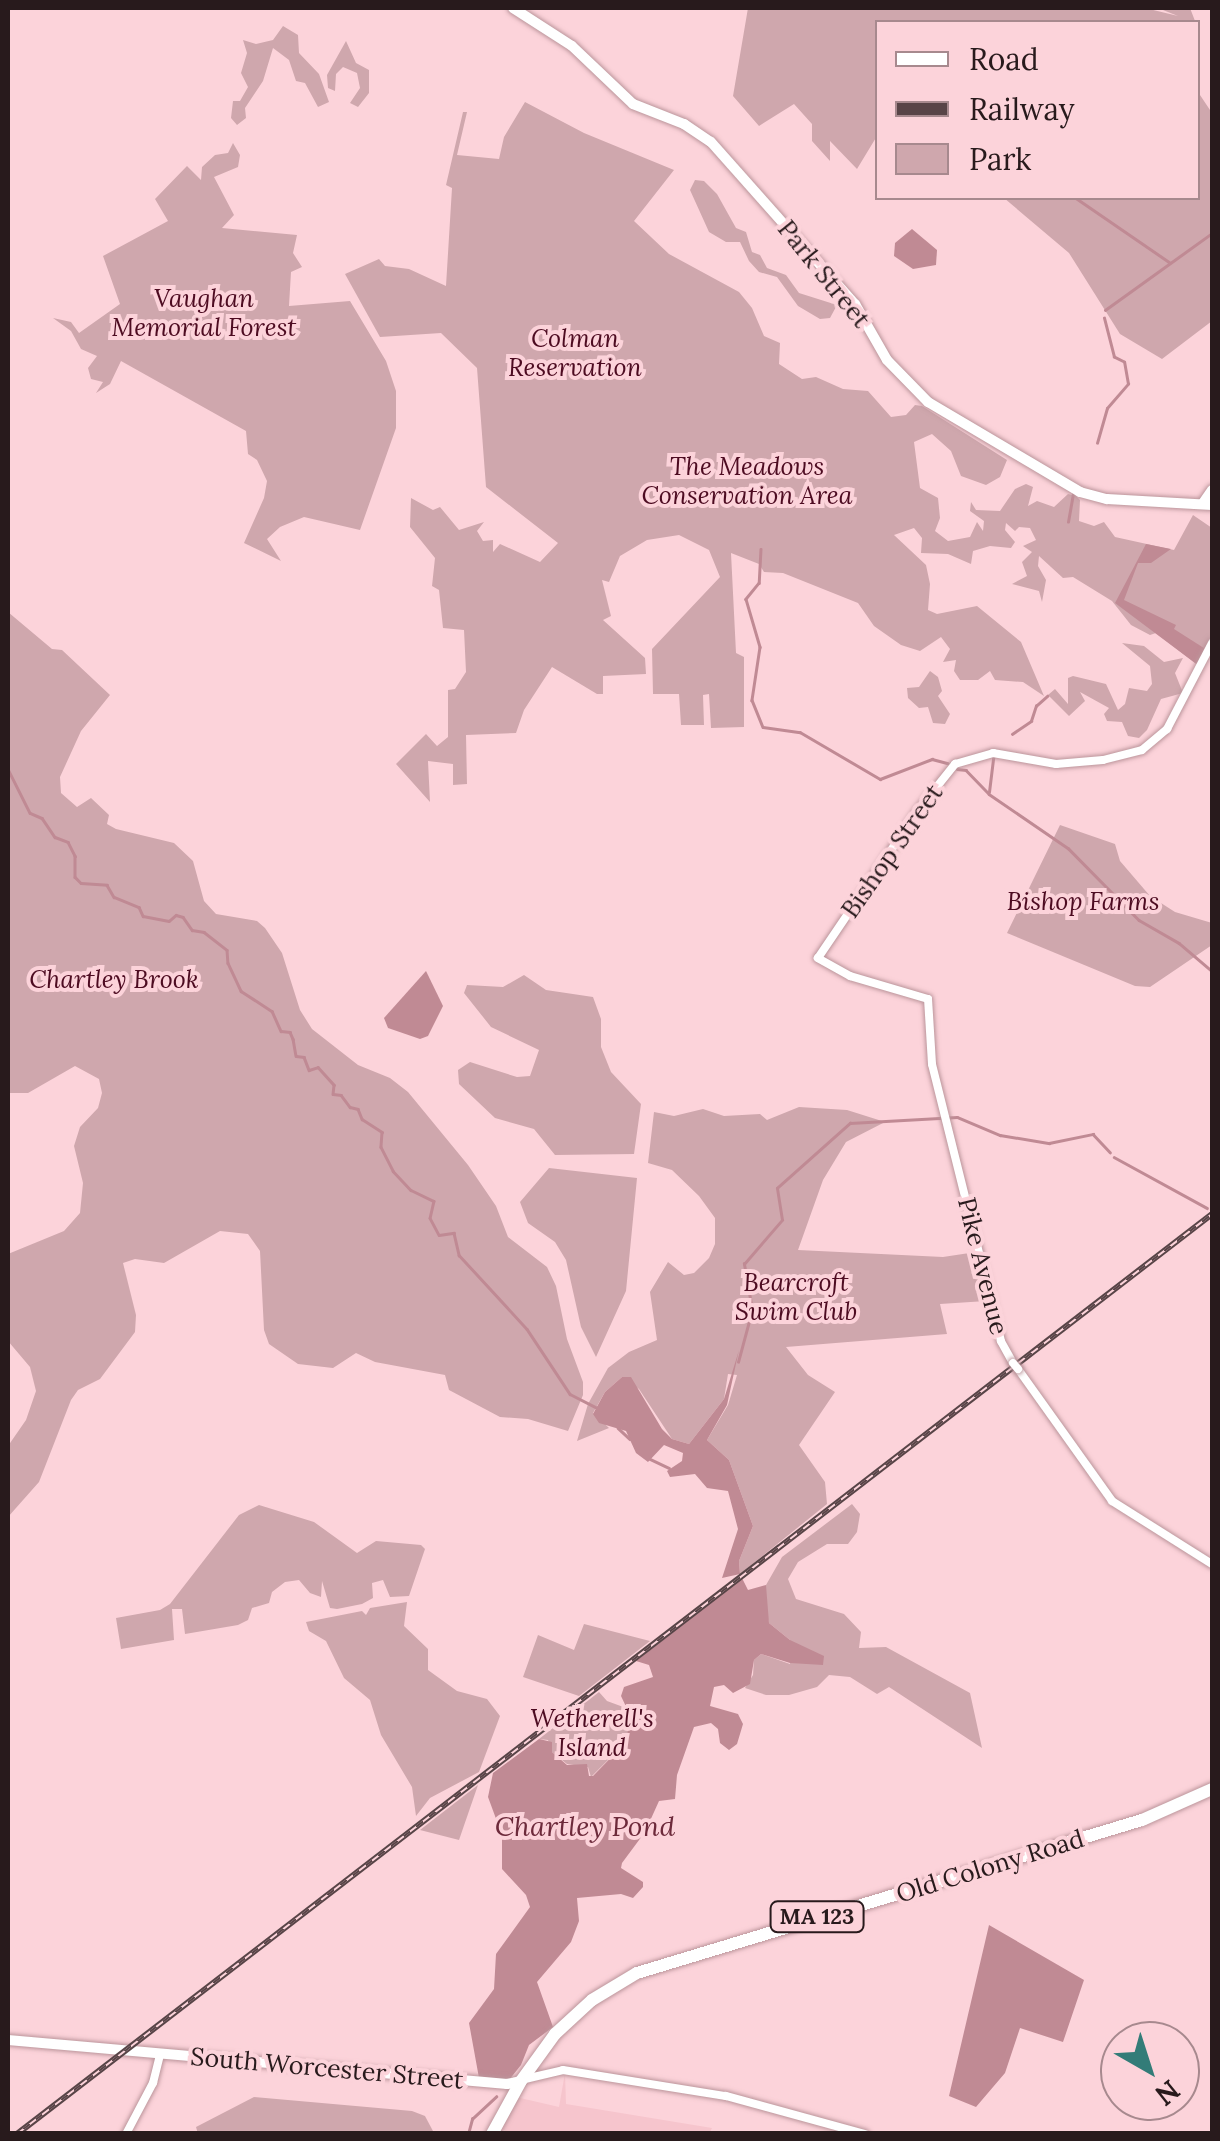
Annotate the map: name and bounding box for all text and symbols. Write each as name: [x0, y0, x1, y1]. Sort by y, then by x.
legend: [875, 20, 1200, 200]
text: Road: [969, 40, 1039, 78]
text: Railway: [969, 90, 1075, 128]
text: Park: [969, 140, 1031, 178]
street label: Park Street: [772, 214, 876, 334]
park label: Vaughan Memorial Forest: [112, 284, 296, 343]
park label: Colman Reservation: [508, 324, 642, 383]
park label: The Meadows Conservation Area: [642, 452, 852, 511]
street label: Bishop Street: [835, 779, 949, 923]
park label: Bishop Farms: [1007, 886, 1159, 916]
park label: Chartley Brook: [29, 964, 199, 994]
street label: Pike Avenue: [951, 1194, 1015, 1338]
park label: Bearcroft Swim Club: [735, 1268, 857, 1327]
park label: Wetherell's Island: [530, 1704, 654, 1763]
water label: Chartley Pond: [495, 1809, 675, 1843]
street label: Old Colony Road: [893, 1823, 1087, 1909]
road number: MA 123: [770, 1900, 864, 1934]
north arrow: [1100, 2021, 1200, 2121]
street label: South Worcester Street: [189, 2041, 465, 2095]
text: N: [1148, 2072, 1187, 2114]

